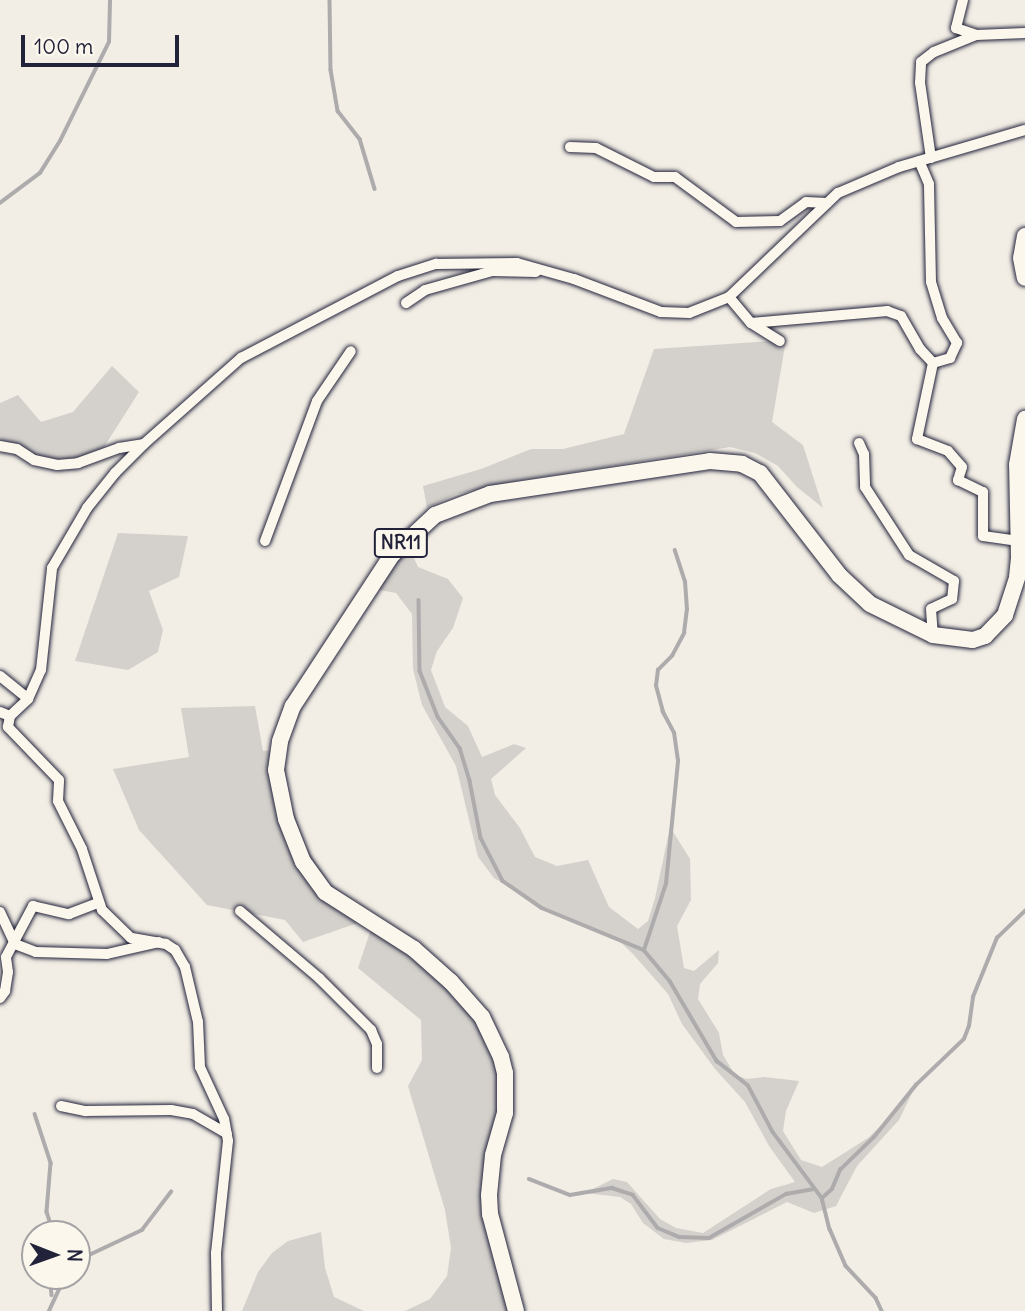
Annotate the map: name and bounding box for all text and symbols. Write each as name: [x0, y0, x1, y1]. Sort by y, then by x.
scale bar: [24, 21, 182, 65]
text: 100 m: [34, 33, 93, 60]
road number: NR11: [373, 528, 429, 558]
north arrow: [21, 1220, 91, 1290]
text: N: [63, 1249, 87, 1262]

